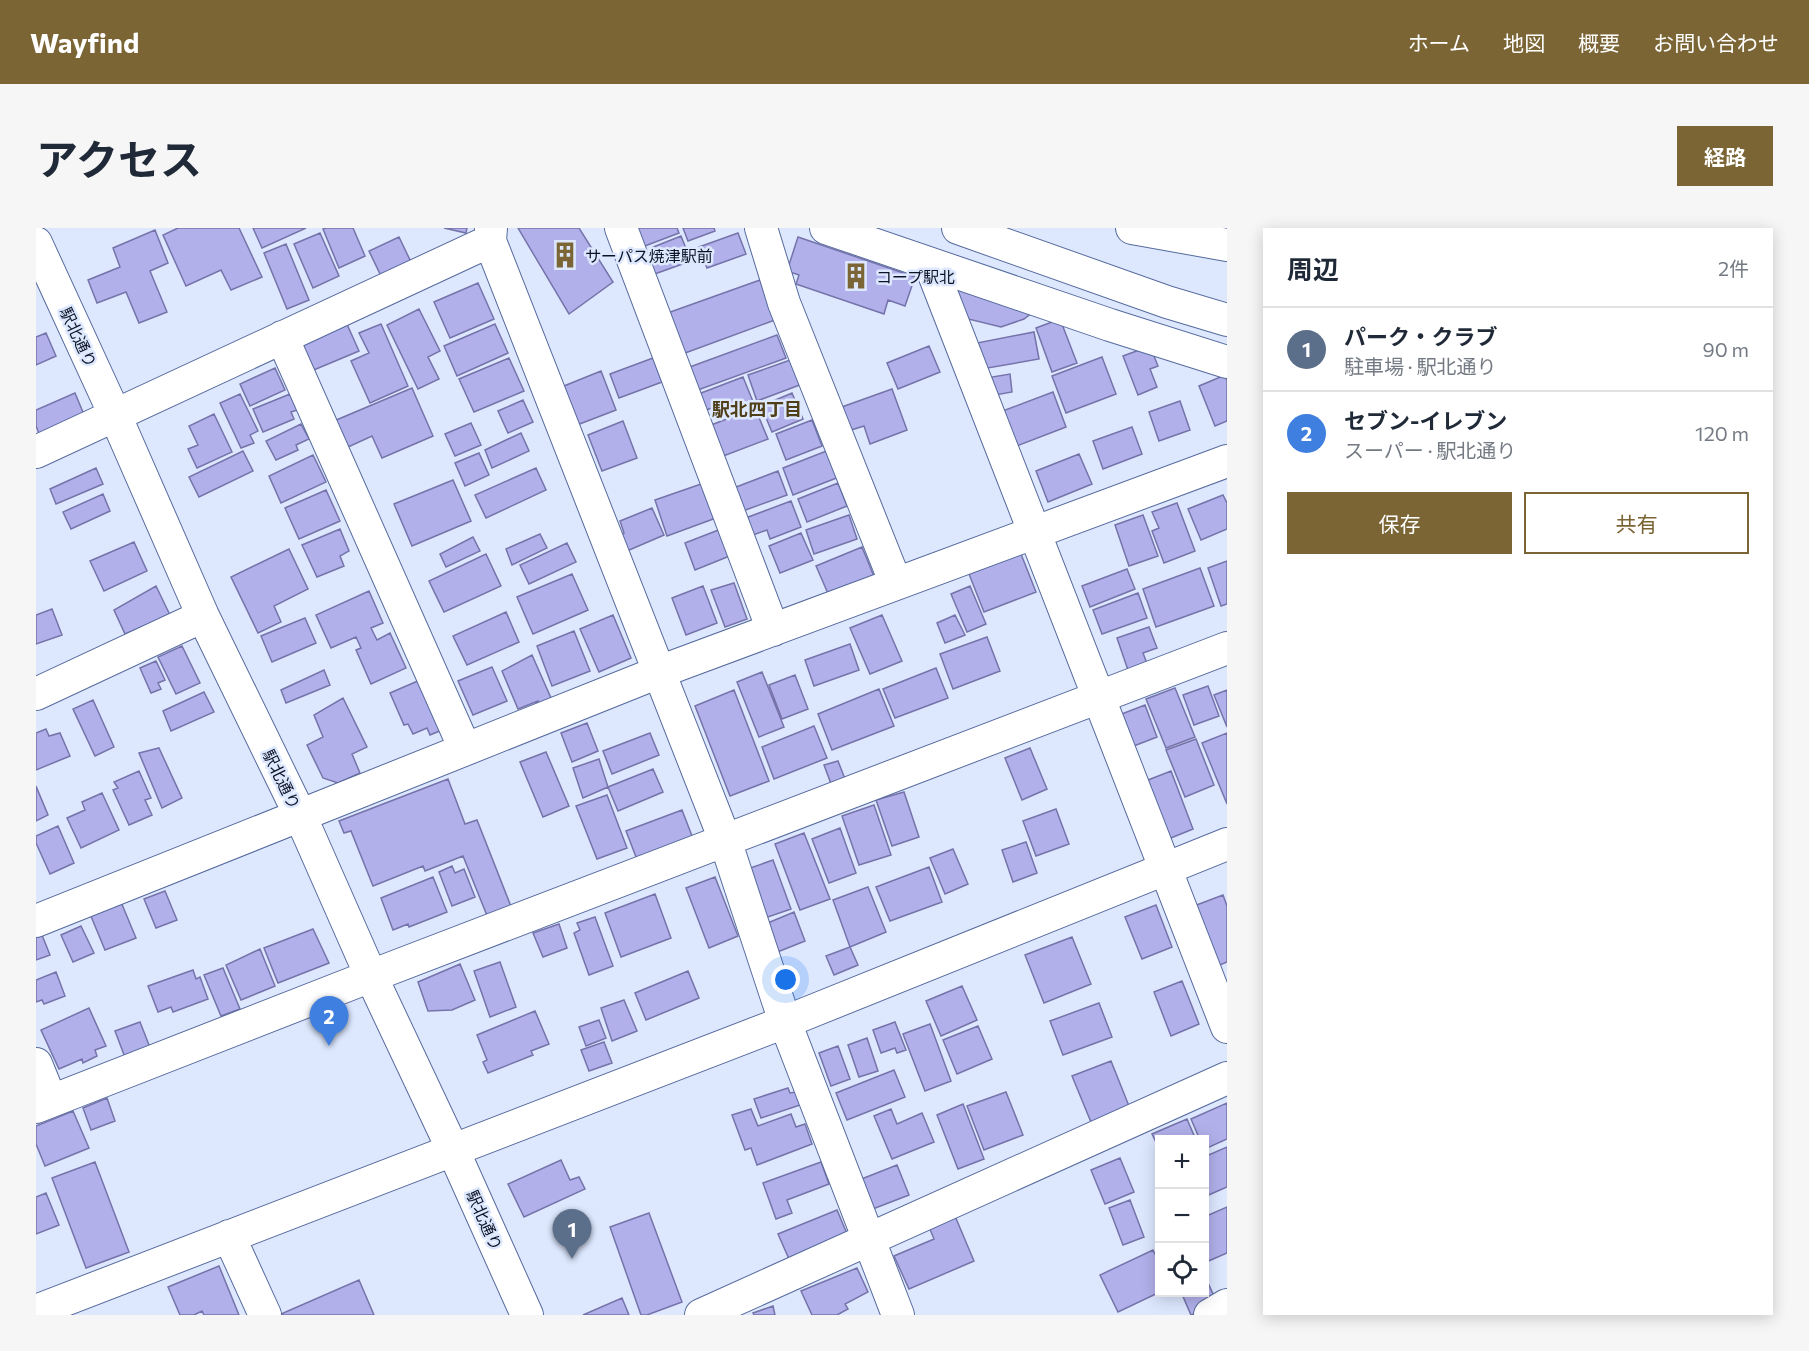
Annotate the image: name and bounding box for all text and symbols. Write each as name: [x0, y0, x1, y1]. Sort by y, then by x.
text: Wayfind: [30, 25, 139, 59]
text: ホーム: [1408, 30, 1470, 55]
text: 地図: [1503, 30, 1545, 55]
text: 概要: [1578, 30, 1620, 55]
text: お問い合わせ: [1653, 30, 1779, 55]
button: 経路: [1677, 126, 1773, 186]
text: アクセス: [36, 132, 202, 184]
building icon: サーパス焼津駅前: [550, 240, 580, 270]
place label: サーパス焼津駅前: [585, 246, 713, 265]
text: 周辺: [1287, 253, 1339, 284]
text: 2件: [1718, 256, 1749, 280]
building icon: コープ駅北: [841, 261, 871, 291]
place label: コープ駅北: [876, 267, 955, 286]
street label: 駅北通り: [57, 304, 101, 370]
text: パーク・クラブ: [1344, 323, 1498, 350]
text: 1: [1302, 337, 1311, 361]
text: 90 m: [1703, 337, 1749, 361]
text: 駐車場 · 駅北通り: [1344, 354, 1496, 378]
district label: 駅北四丁目: [712, 398, 802, 420]
text: セブン-イレブン: [1344, 407, 1507, 434]
text: 2: [1301, 421, 1312, 445]
text: 120 m: [1695, 421, 1749, 445]
text: スーパー · 駅北通り: [1344, 438, 1516, 462]
button: 保存: [1287, 492, 1512, 554]
button: 共有: [1524, 492, 1749, 554]
street label: 駅北通り: [259, 746, 305, 812]
your location: [771, 965, 800, 994]
pin: 2: [310, 996, 348, 1046]
map controls: [1155, 1135, 1209, 1297]
button: +: [1155, 1135, 1209, 1189]
street label: 駅北通り: [463, 1187, 507, 1253]
button: −: [1155, 1189, 1209, 1243]
pin: 1: [552, 1210, 592, 1259]
button: locate: [1155, 1243, 1209, 1297]

